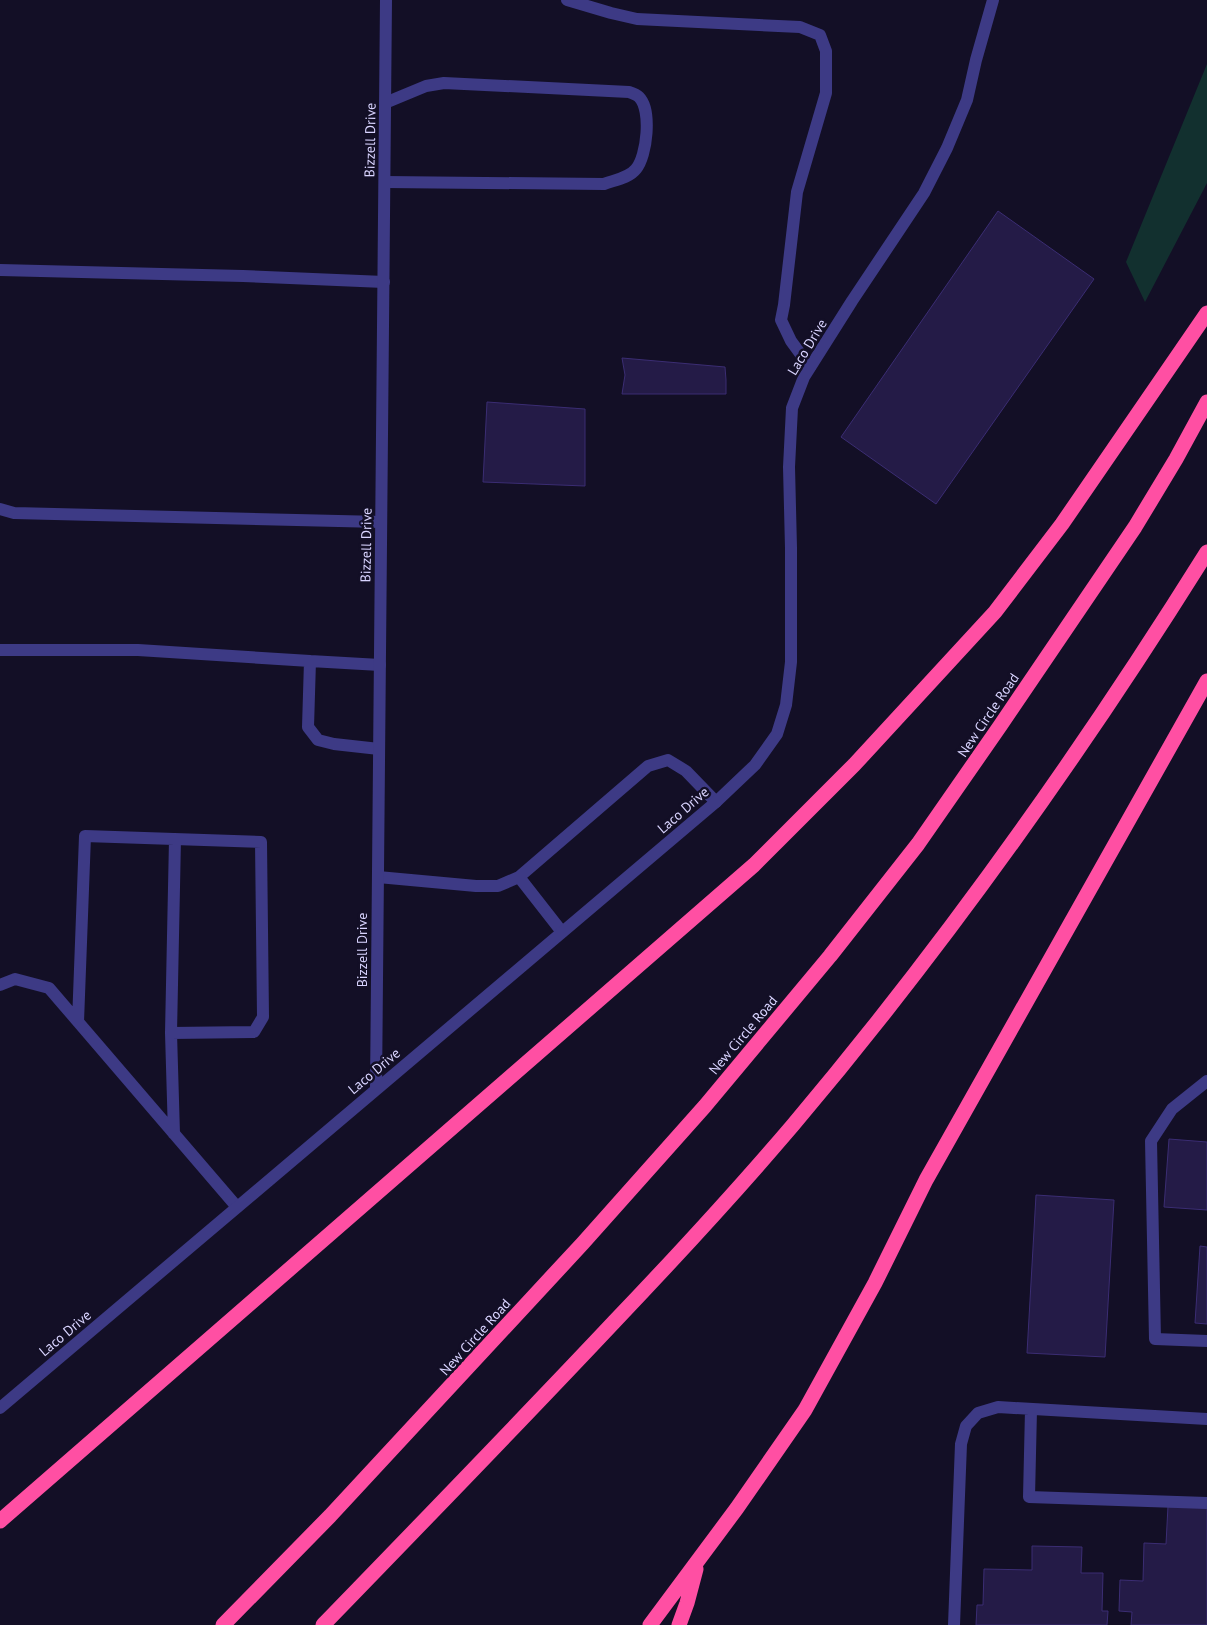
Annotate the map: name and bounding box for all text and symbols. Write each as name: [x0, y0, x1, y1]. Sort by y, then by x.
street label: Bizzell Drive: [360, 103, 380, 177]
street label: Laco Drive: [783, 316, 831, 378]
street label: Bizzell Drive: [356, 508, 376, 582]
street label: New Circle Road: [953, 670, 1023, 760]
street label: Laco Drive: [654, 783, 712, 837]
street label: Bizzell Drive: [353, 913, 371, 987]
street label: New Circle Road: [705, 992, 781, 1078]
street label: Laco Drive: [344, 1044, 404, 1098]
street label: New Circle Road: [436, 1295, 514, 1379]
street label: Laco Drive: [35, 1306, 95, 1360]

